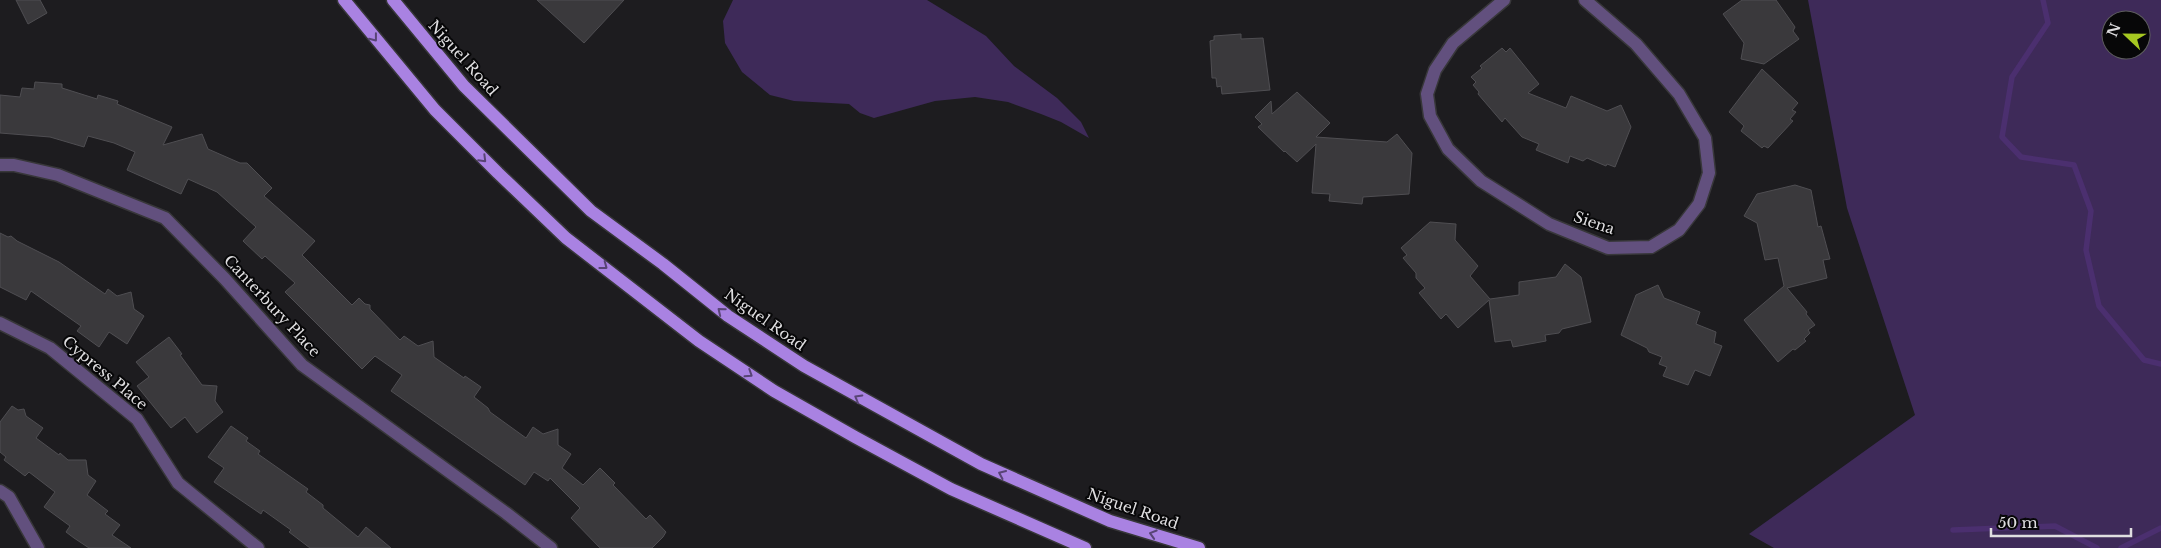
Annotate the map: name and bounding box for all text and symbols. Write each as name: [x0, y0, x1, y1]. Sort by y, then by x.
north arrow: [2101, 10, 2151, 60]
street label: Niguel Road: [424, 16, 502, 99]
text: N: [2103, 21, 2125, 40]
one-way arrow: [368, 32, 377, 42]
one-way arrow: [477, 153, 486, 162]
street label: Siena: [1571, 207, 1618, 239]
street label: Canterbury Place: [220, 251, 325, 361]
one-way arrow: [598, 261, 607, 269]
street label: Niguel Road: [721, 285, 810, 355]
one-way arrow: [718, 308, 727, 316]
street label: Cypress Place: [59, 331, 152, 414]
one-way arrow: [743, 368, 752, 377]
one-way arrow: [855, 394, 864, 404]
one-way arrow: [998, 469, 1007, 480]
street label: Niguel Road: [1085, 484, 1181, 533]
scale bar: [1991, 506, 2131, 538]
text: 50 m: [1998, 513, 2038, 532]
one-way arrow: [1149, 530, 1157, 540]

